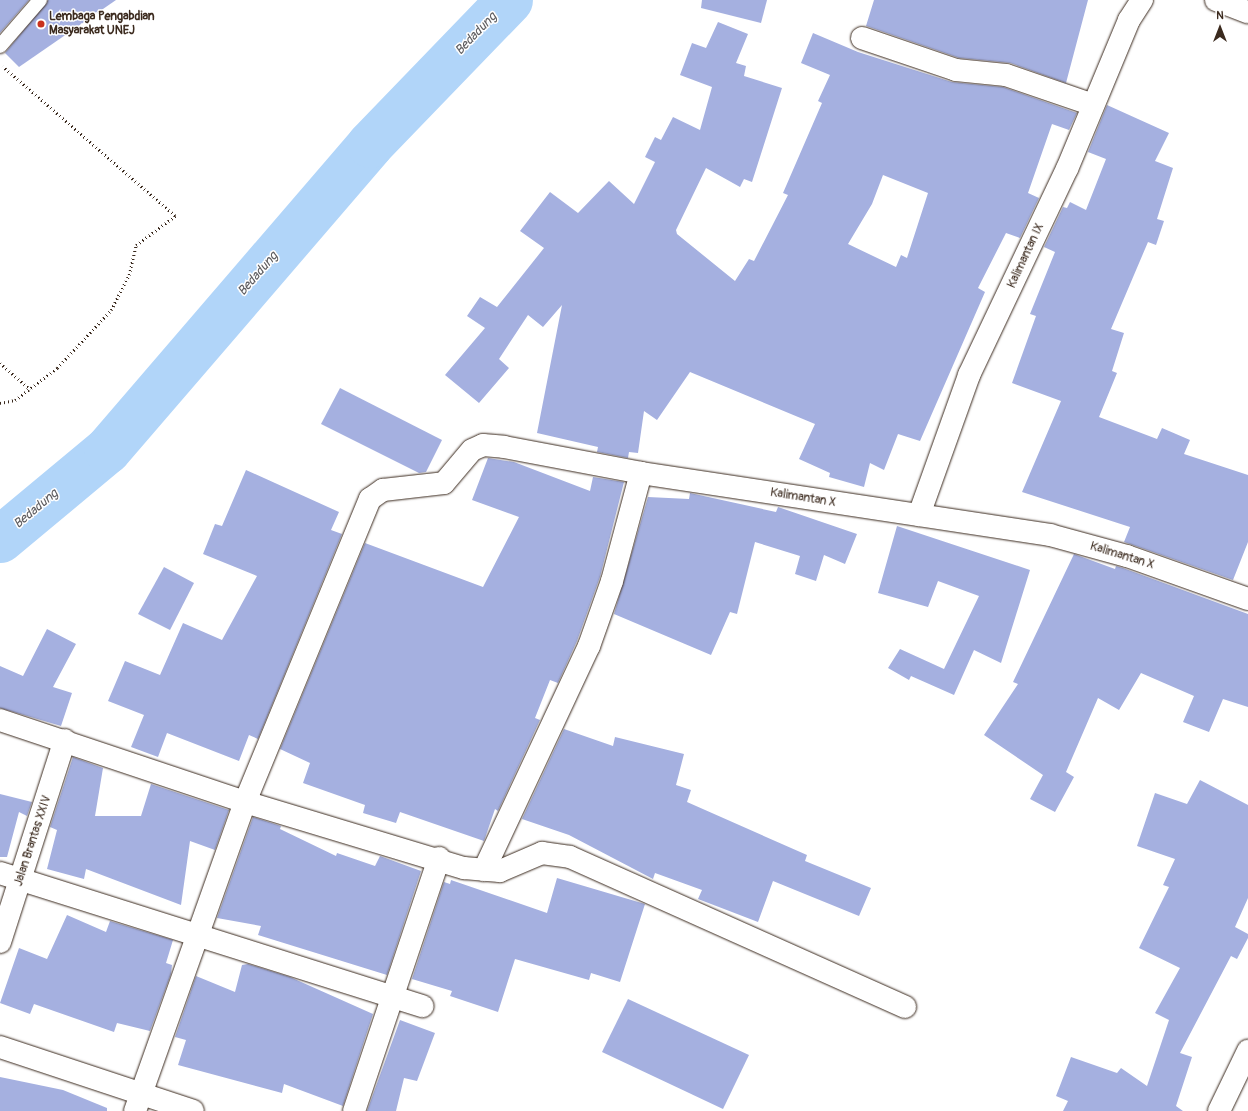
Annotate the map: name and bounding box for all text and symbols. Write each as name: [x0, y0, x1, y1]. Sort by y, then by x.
north arrow: [1200, 8, 1240, 48]
text: N: [1216, 9, 1224, 22]
place label: Lembaga Pengabdian Masyarakat UNEJ: [49, 10, 155, 38]
water label: Bedadung: [452, 10, 500, 58]
marker: Lembaga Pengabdian Masyarakat UNEJ: [36, 19, 46, 29]
street label: Kalimantan IX: [1005, 221, 1047, 291]
water label: Bedadung: [235, 249, 281, 299]
water label: Bedadung: [11, 486, 61, 532]
street label: Kalimantan X: [769, 486, 837, 510]
street label: Kalimantan X: [1088, 539, 1156, 573]
street label: Jalan Brantas XXIV: [12, 794, 54, 888]

